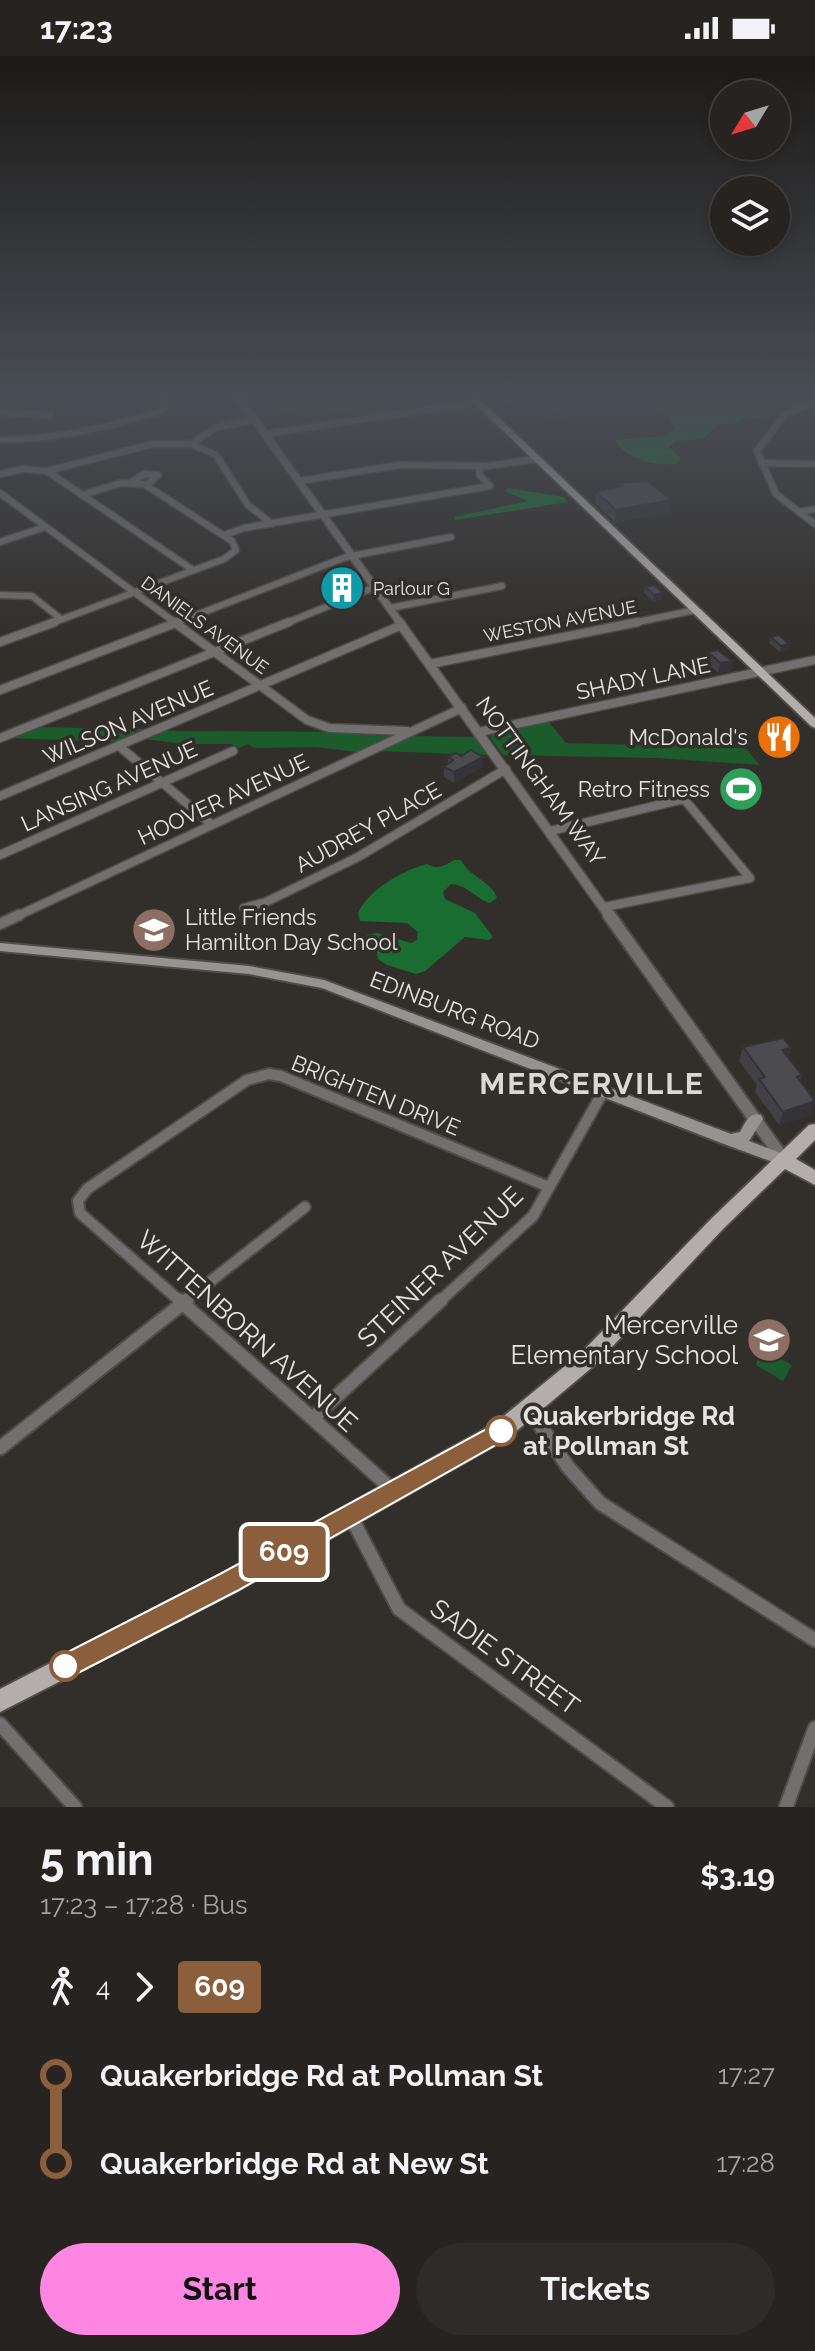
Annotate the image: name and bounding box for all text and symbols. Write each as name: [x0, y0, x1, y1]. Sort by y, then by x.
text: 17:23: [40, 11, 113, 46]
north arrow: [710, 80, 790, 160]
map controls: [710, 80, 790, 256]
button: layers: [710, 176, 790, 256]
building icon: Parlour G: [318, 564, 366, 612]
street label: DANIELS AVENUE: [137, 572, 273, 678]
place label: Parlour G: [373, 578, 450, 599]
street label: WESTON AVENUE: [482, 596, 638, 646]
street label: SHADY LANE: [574, 651, 712, 705]
street label: WILSON AVENUE: [39, 674, 217, 770]
street label: NOTTINGHAM WAY: [471, 691, 611, 871]
restaurant icon: McDonald's: [755, 713, 803, 761]
place label: McDonald's: [629, 724, 748, 750]
street label: LANSING AVENUE: [17, 735, 201, 837]
street label: HOOVER AVENUE: [134, 748, 312, 850]
sports icon: Retro Fitness: [717, 765, 765, 813]
street label: AUDREY PLACE: [291, 776, 445, 878]
place label: Retro Fitness: [578, 776, 710, 802]
place label: Little Friends Hamilton Day School: [185, 904, 397, 955]
school or university icon: Little Friends Hamilton Day School: [130, 906, 178, 954]
street label: EDINBURG ROAD: [367, 966, 543, 1054]
street label: BRIGHTEN DRIVE: [288, 1049, 464, 1141]
district label: MERCERVILLE: [479, 1066, 705, 1101]
street label: STEINER AVENUE: [351, 1181, 529, 1353]
street label: WITTENBORN AVENUE: [131, 1224, 363, 1438]
place label: Mercerville Elementary School: [510, 1310, 739, 1370]
school or university icon: Mercerville Elementary School: [745, 1316, 793, 1364]
place label: Quakerbridge Rd at Pollman St: [523, 1401, 735, 1461]
marker: Quakerbridge Rd at Pollman St: [486, 1416, 516, 1446]
line badge: 609: [238, 1526, 330, 1578]
text: 609: [259, 1535, 309, 1568]
street label: SADIE STREET: [425, 1593, 585, 1721]
unlabelled marker: [50, 1651, 80, 1681]
text: 5 min: [40, 1834, 154, 1885]
text: $3.19: [700, 1858, 775, 1893]
text: 17:23 – 17:28 · Bus: [40, 1890, 248, 1920]
icon: walk: [40, 1965, 84, 2009]
icon: forward: [122, 1965, 166, 2009]
text: 609: [194, 1970, 245, 2003]
text: 4: [96, 1972, 110, 2002]
text: Quakerbridge Rd at Pollman St: [100, 2058, 543, 2093]
text: 17:27: [718, 2060, 775, 2090]
text: Quakerbridge Rd at New St: [100, 2146, 489, 2181]
text: 17:28: [716, 2148, 775, 2178]
button: Start: [40, 2243, 400, 2335]
button: Tickets: [416, 2243, 775, 2335]

